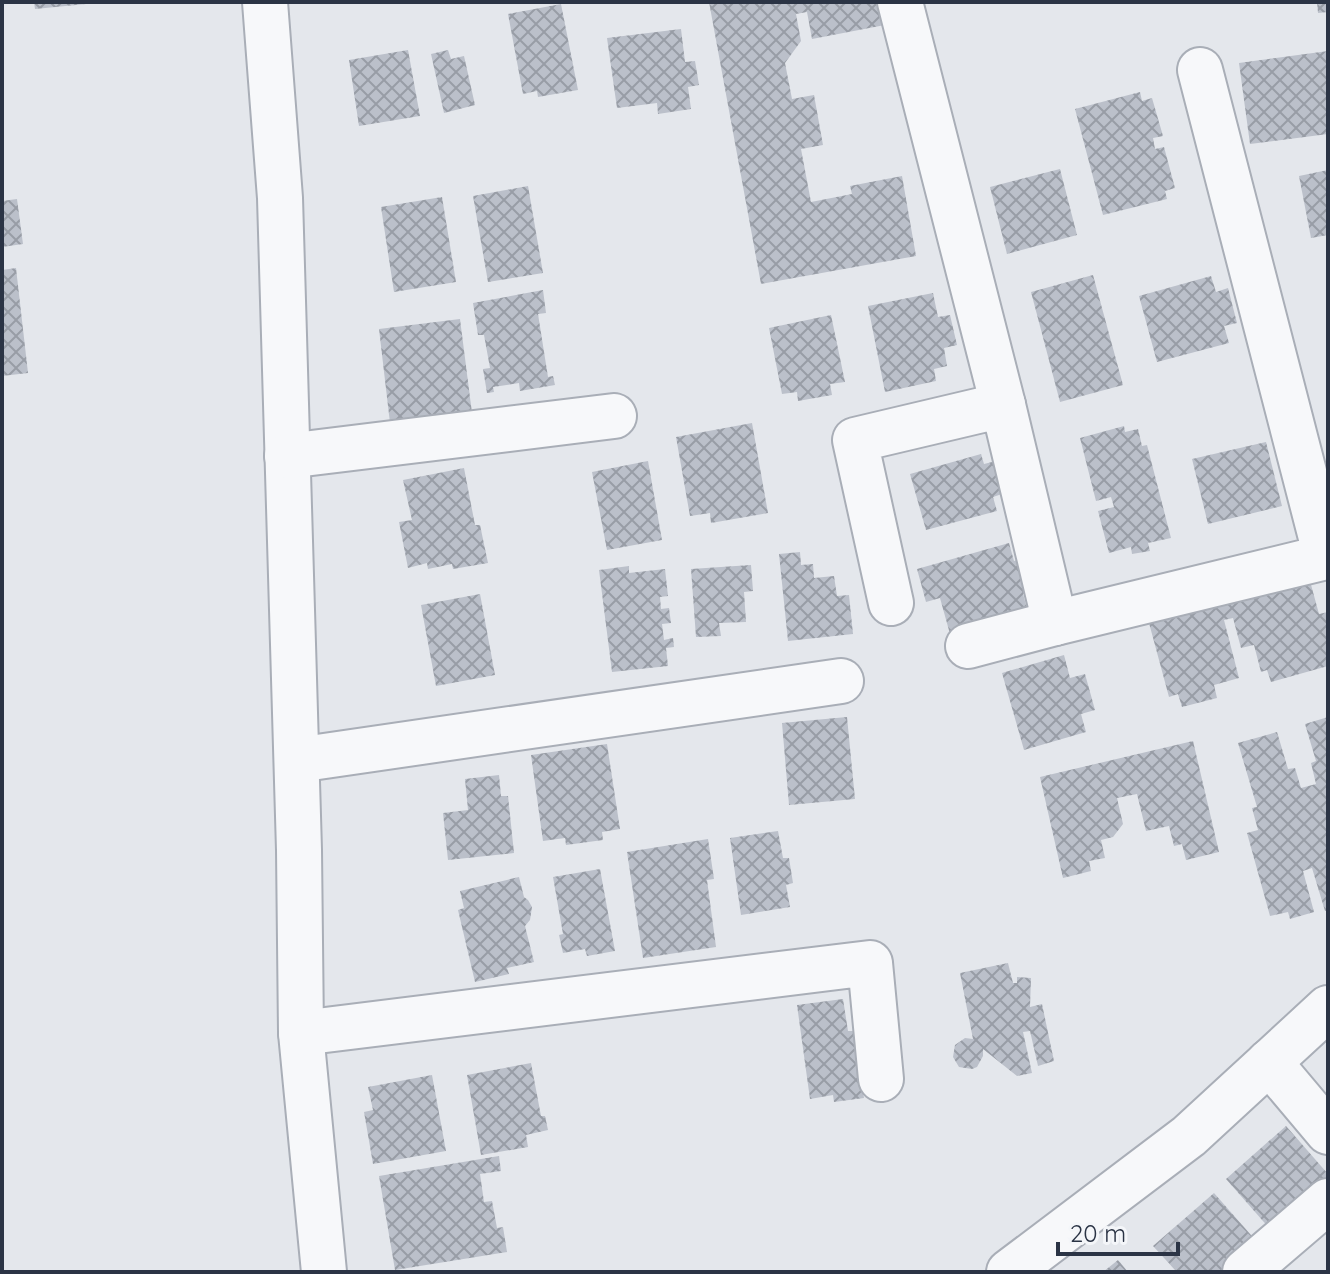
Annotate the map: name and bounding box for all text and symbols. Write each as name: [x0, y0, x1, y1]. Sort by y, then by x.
scale bar: [1058, 1206, 1178, 1256]
text: 20 m: [1070, 1218, 1126, 1248]

